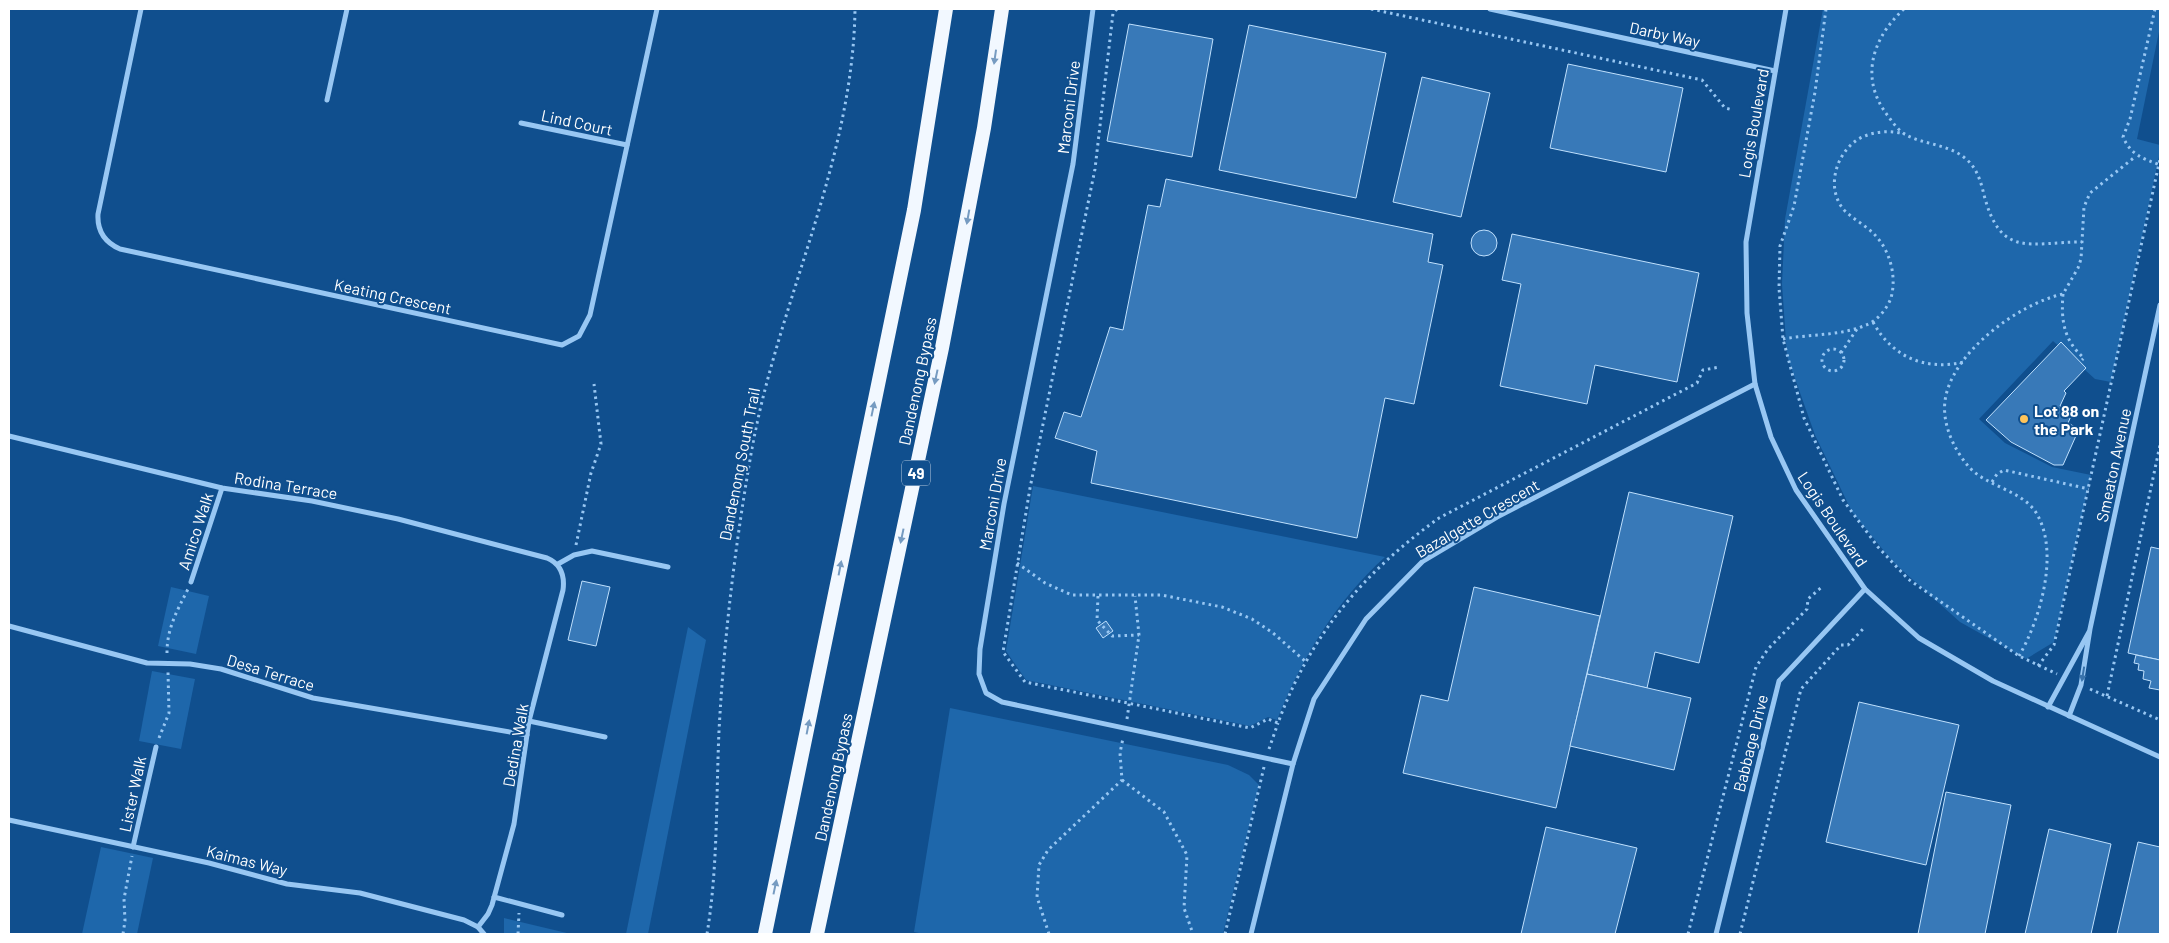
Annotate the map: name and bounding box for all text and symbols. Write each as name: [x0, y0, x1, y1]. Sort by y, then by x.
street label: Darby Way: [1628, 17, 1703, 51]
one-way arrow: [990, 49, 998, 65]
street label: Marconi Drive: [1053, 59, 1083, 155]
street label: Logis Boulevard: [1734, 67, 1772, 179]
street label: Lind Court: [540, 105, 614, 139]
one-way arrow: [963, 210, 971, 226]
street label: Keating Crescent: [333, 274, 453, 318]
street label: Dandenong Bypass: [894, 315, 940, 447]
one-way arrow: [932, 369, 940, 385]
street label: Dandenong South Trail: [715, 386, 763, 542]
one-way arrow: [869, 401, 877, 417]
place label: Lot 88 on the Park: [2034, 401, 2099, 438]
street label: Smeaton Avenue: [2092, 406, 2134, 524]
marker: Lot 88 on the Park: [2018, 413, 2030, 425]
street label: Marconi Drive: [974, 456, 1010, 552]
road number: 49: [902, 460, 930, 486]
street label: Rodina Terrace: [233, 467, 339, 503]
street label: Logis Boulevard: [1794, 468, 1872, 570]
street label: Bazalgette Crescent: [1412, 475, 1542, 561]
street label: Amico Walk: [174, 490, 216, 572]
one-way arrow: [898, 528, 906, 543]
one-way arrow: [836, 560, 844, 576]
street label: Desa Terrace: [225, 650, 317, 694]
one-way arrow: [2079, 666, 2087, 682]
street label: Babbage Drive: [1729, 692, 1771, 794]
street label: Dedina Walk: [498, 702, 532, 788]
street label: Dandenong Bypass: [810, 711, 856, 843]
one-way arrow: [804, 719, 812, 735]
street label: Lister Walk: [115, 754, 149, 834]
street label: Kaimas Way: [204, 841, 290, 879]
one-way arrow: [771, 879, 779, 894]

